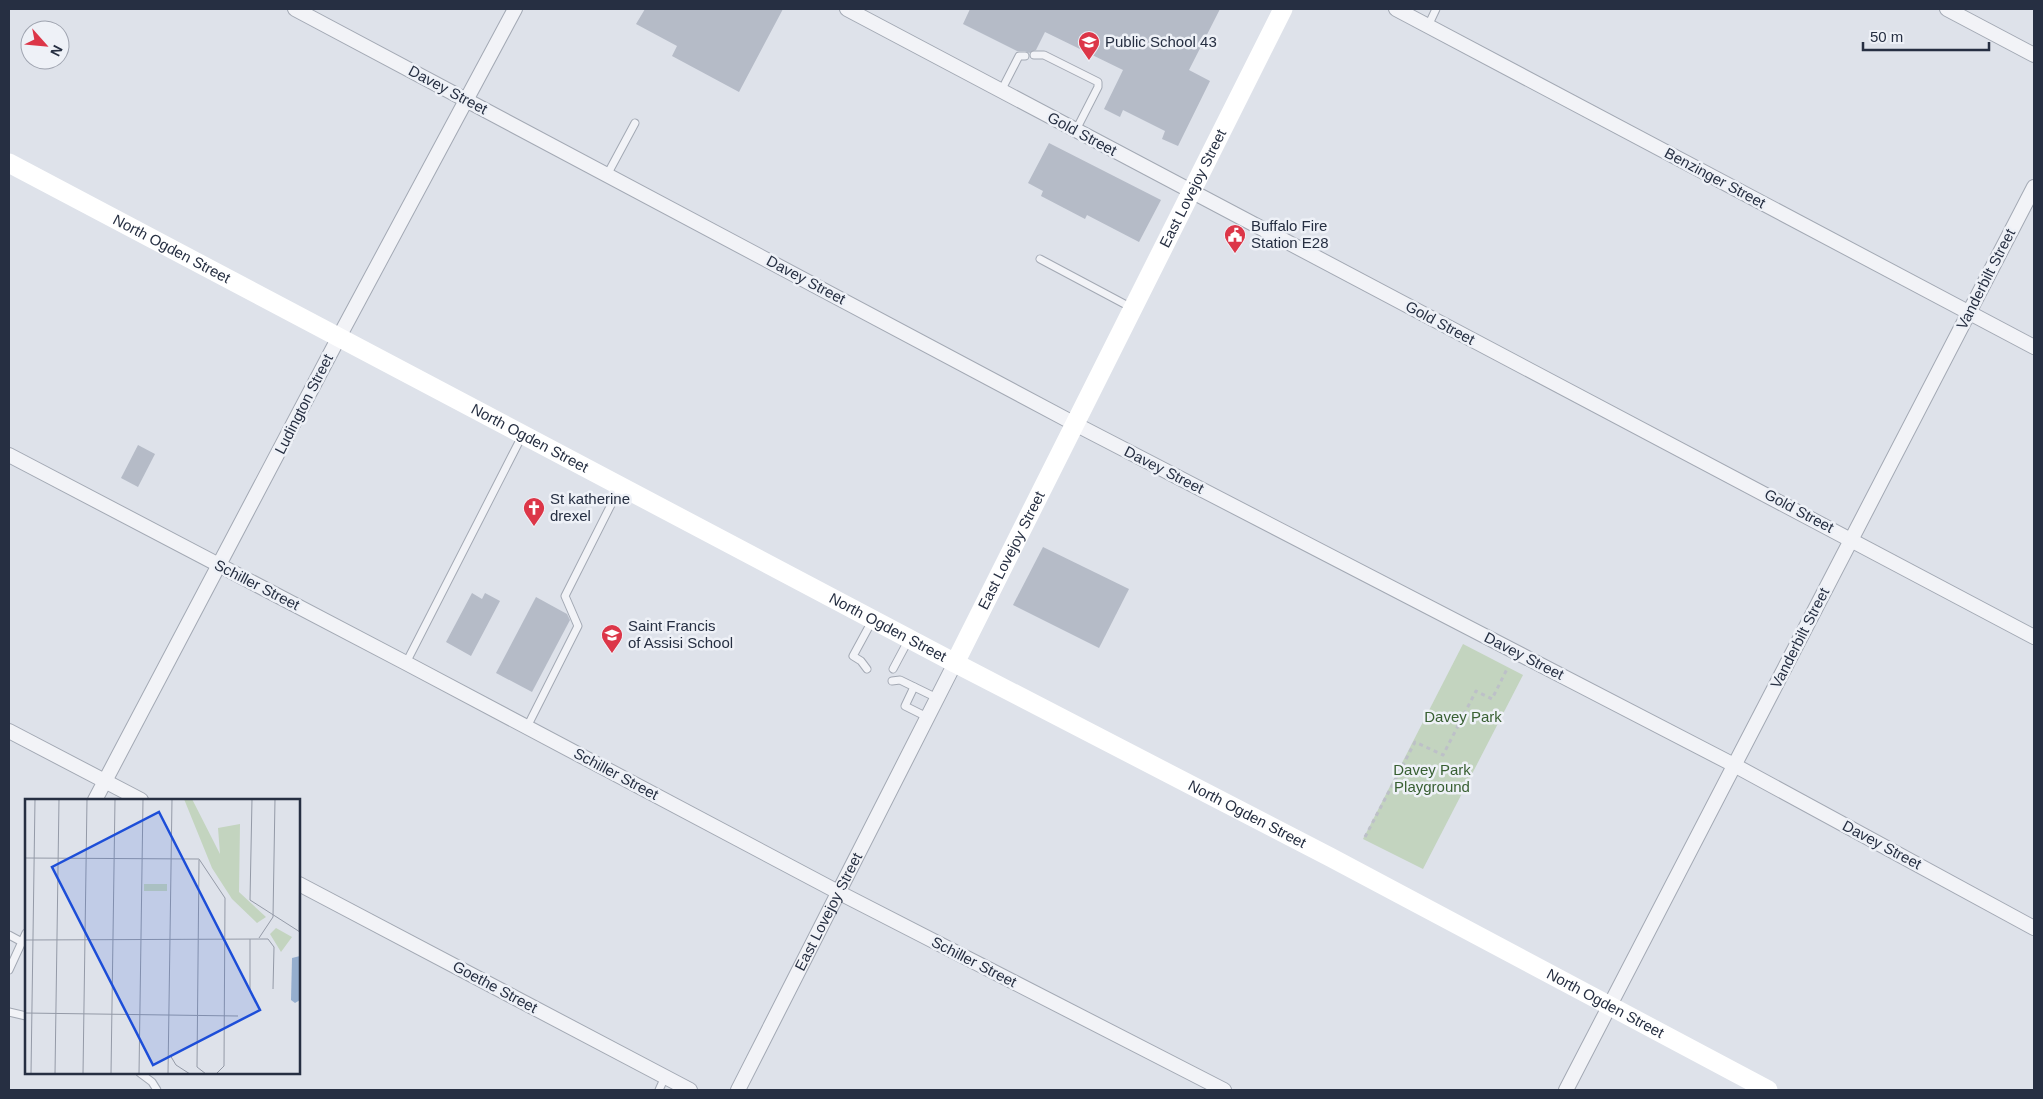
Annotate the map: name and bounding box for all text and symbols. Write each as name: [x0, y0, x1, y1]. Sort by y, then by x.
north arrow: [20, 20, 70, 70]
scale bar: [1863, 20, 1989, 52]
text: 50 m: [1870, 28, 1903, 45]
school or university icon: Public School 43: [1077, 30, 1101, 61]
place label: Public School 43: [1105, 33, 1217, 50]
text: N: [47, 43, 66, 59]
street label: Davey Street: [406, 62, 491, 118]
street label: Gold Street: [1045, 108, 1120, 159]
street label: East Lovejoy Street: [1156, 125, 1230, 250]
street label: Benzinger Street: [1662, 144, 1769, 212]
street label: North Ogden Street: [110, 211, 234, 287]
place label: Buffalo Fire Station E28: [1251, 217, 1329, 251]
public building icon: Buffalo Fire Station E28: [1223, 223, 1247, 254]
street label: Vanderbilt Street: [1953, 225, 2019, 332]
street label: Davey Street: [764, 252, 849, 308]
street label: Gold Street: [1403, 297, 1478, 348]
street label: Ludington Street: [271, 350, 336, 457]
street label: North Ogden Street: [468, 400, 592, 476]
street label: Davey Street: [1122, 442, 1207, 497]
street label: Gold Street: [1762, 485, 1837, 536]
street label: East Lovejoy Street: [974, 487, 1048, 612]
place label: St katherine drexel: [550, 490, 630, 524]
church icon: St katherine drexel: [522, 496, 546, 527]
street label: Schiller Street: [212, 556, 303, 614]
street label: Vanderbilt Street: [1767, 584, 1833, 691]
street label: North Ogden Street: [827, 589, 950, 665]
place label: Saint Francis of Assisi School: [628, 617, 733, 651]
school or university icon: Saint Francis of Assisi School: [600, 623, 624, 654]
street label: Davey Street: [1482, 628, 1567, 683]
park label: Davey Park: [1424, 708, 1502, 725]
street label: Schiller Street: [571, 744, 662, 803]
park label: Davey Park Playground: [1393, 761, 1471, 795]
street label: North Ogden Street: [1186, 776, 1310, 852]
inset map: [25, 799, 300, 1074]
street label: Davey Street: [1840, 817, 1925, 873]
street label: East Lovejoy Street: [791, 849, 866, 973]
street label: Schiller Street: [929, 933, 1020, 991]
street label: Goethe Street: [450, 957, 541, 1016]
street label: North Ogden Street: [1544, 965, 1668, 1041]

